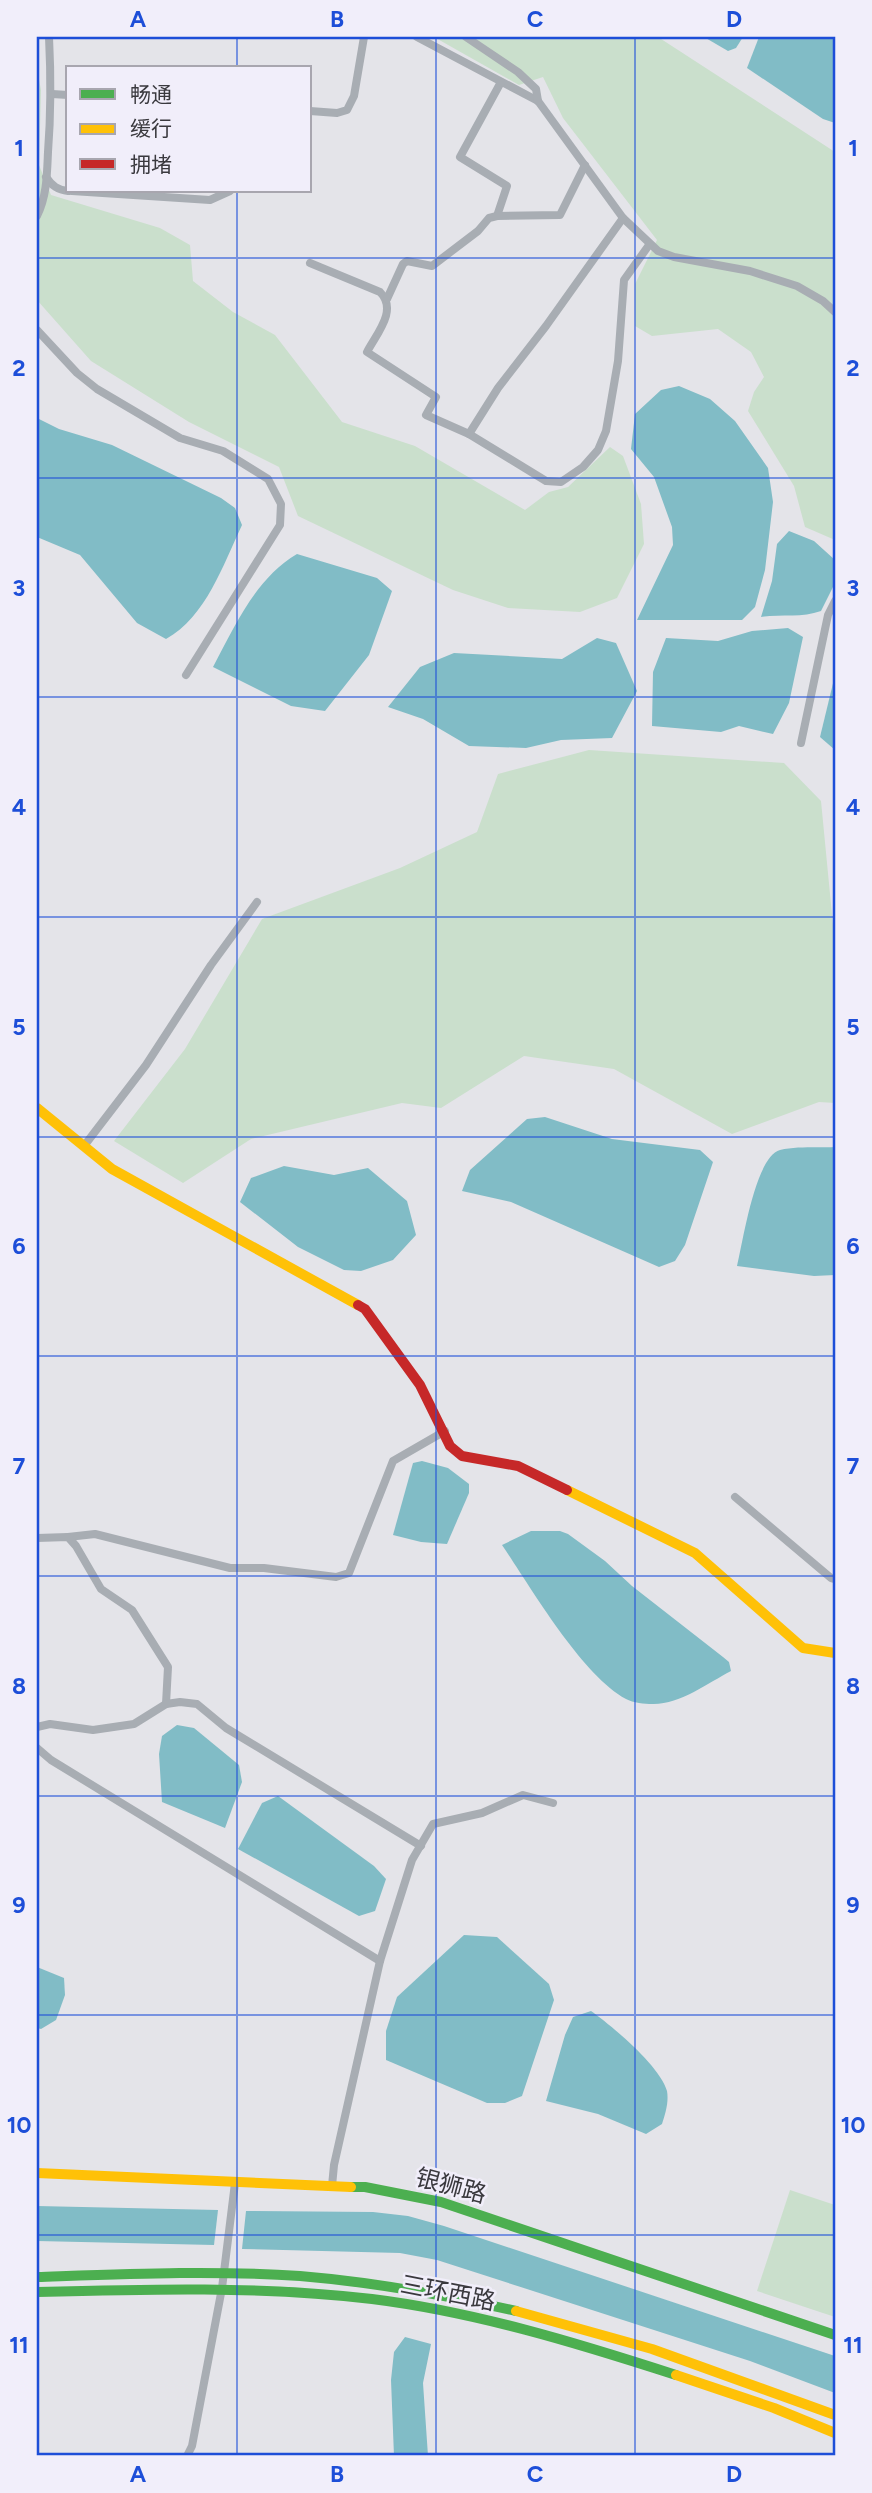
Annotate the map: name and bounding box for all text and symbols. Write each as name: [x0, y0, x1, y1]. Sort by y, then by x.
text: A: [130, 5, 147, 33]
text: B: [330, 5, 344, 33]
text: C: [527, 5, 544, 33]
text: D: [726, 5, 742, 33]
legend: [66, 66, 312, 192]
text: 畅通: [130, 82, 172, 107]
text: 缓行: [130, 116, 172, 141]
text: 1: [14, 134, 24, 162]
text: 1: [848, 134, 858, 162]
text: 拥堵: [130, 152, 172, 177]
text: 2: [12, 354, 26, 382]
text: 2: [846, 354, 860, 382]
text: 3: [13, 574, 25, 602]
text: 3: [847, 574, 859, 602]
text: 4: [12, 793, 26, 821]
text: 4: [846, 793, 860, 821]
text: 5: [12, 1013, 26, 1041]
text: 5: [846, 1013, 860, 1041]
text: 6: [12, 1232, 26, 1260]
text: 6: [846, 1232, 860, 1260]
text: 7: [13, 1452, 26, 1480]
text: 7: [847, 1452, 860, 1480]
text: 8: [12, 1672, 26, 1700]
text: 8: [846, 1672, 860, 1700]
text: 9: [12, 1891, 26, 1919]
text: 9: [846, 1891, 860, 1919]
text: 10: [7, 2111, 31, 2139]
text: 10: [841, 2111, 865, 2139]
street label: 银狮路: [413, 2162, 490, 2209]
street label: 三环西路: [398, 2269, 498, 2316]
text: 11: [9, 2331, 29, 2359]
text: 11: [843, 2331, 863, 2359]
text: A: [130, 2460, 147, 2488]
text: B: [330, 2460, 344, 2488]
text: C: [527, 2460, 544, 2488]
text: D: [726, 2460, 742, 2488]

